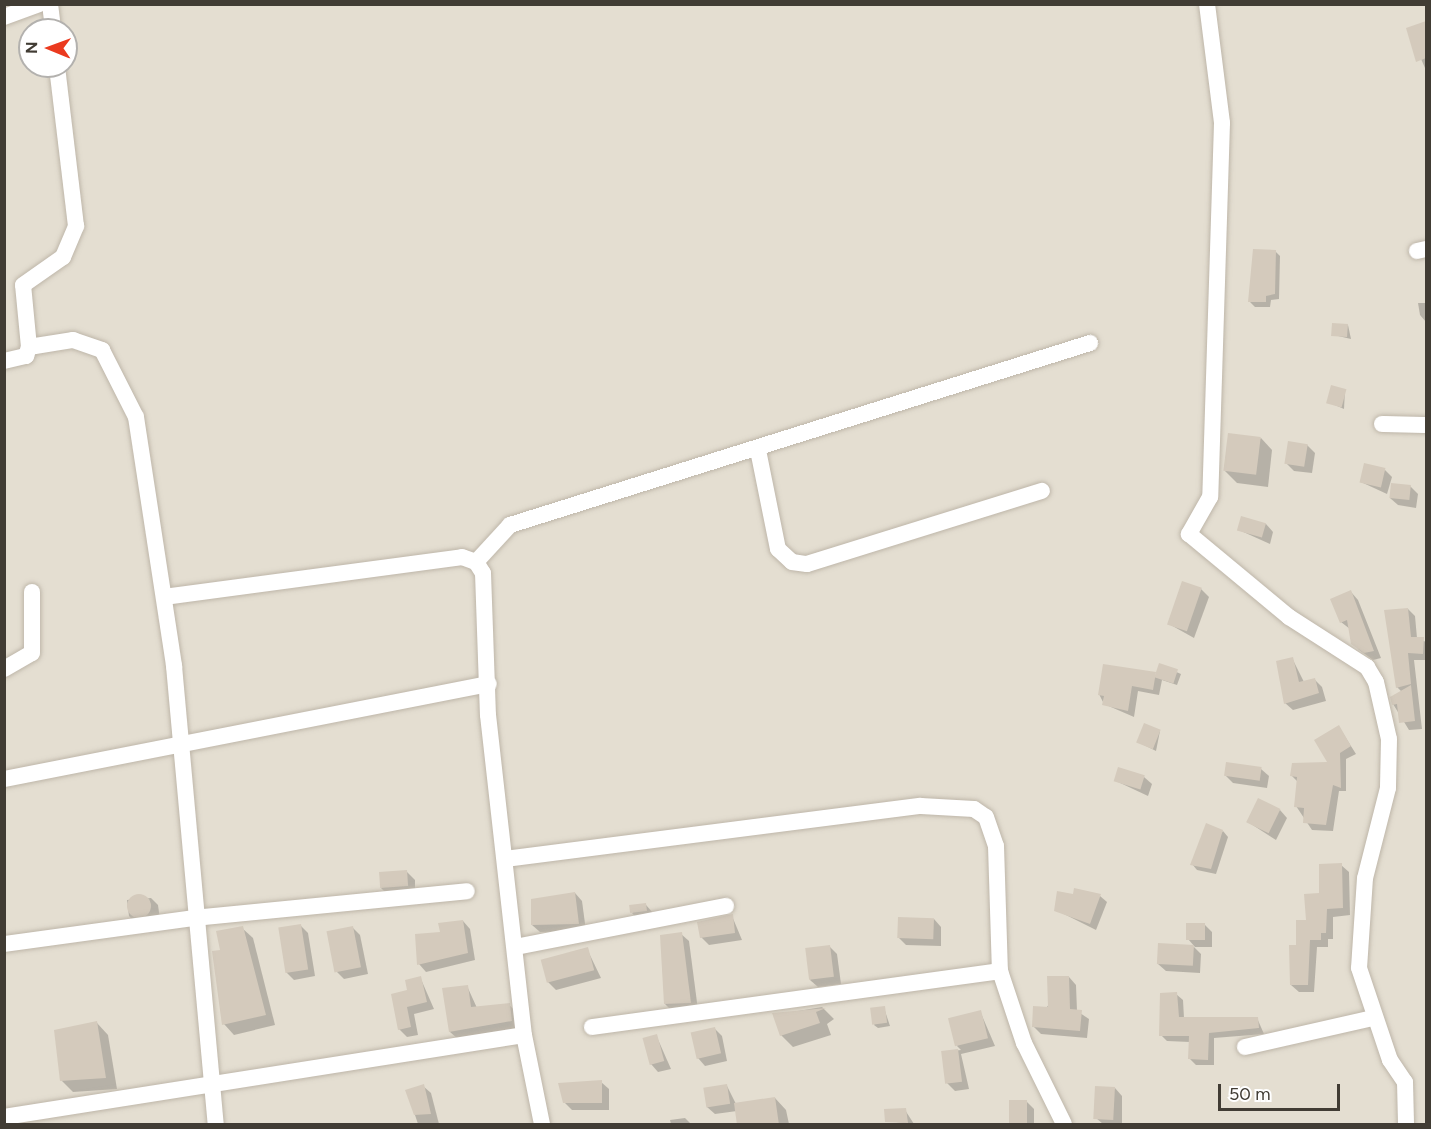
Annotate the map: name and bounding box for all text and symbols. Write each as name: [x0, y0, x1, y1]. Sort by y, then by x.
north arrow: [18, 18, 78, 78]
text: N: [22, 41, 41, 54]
scale bar: [1221, 1072, 1342, 1110]
text: 50 m: [1229, 1083, 1271, 1105]

